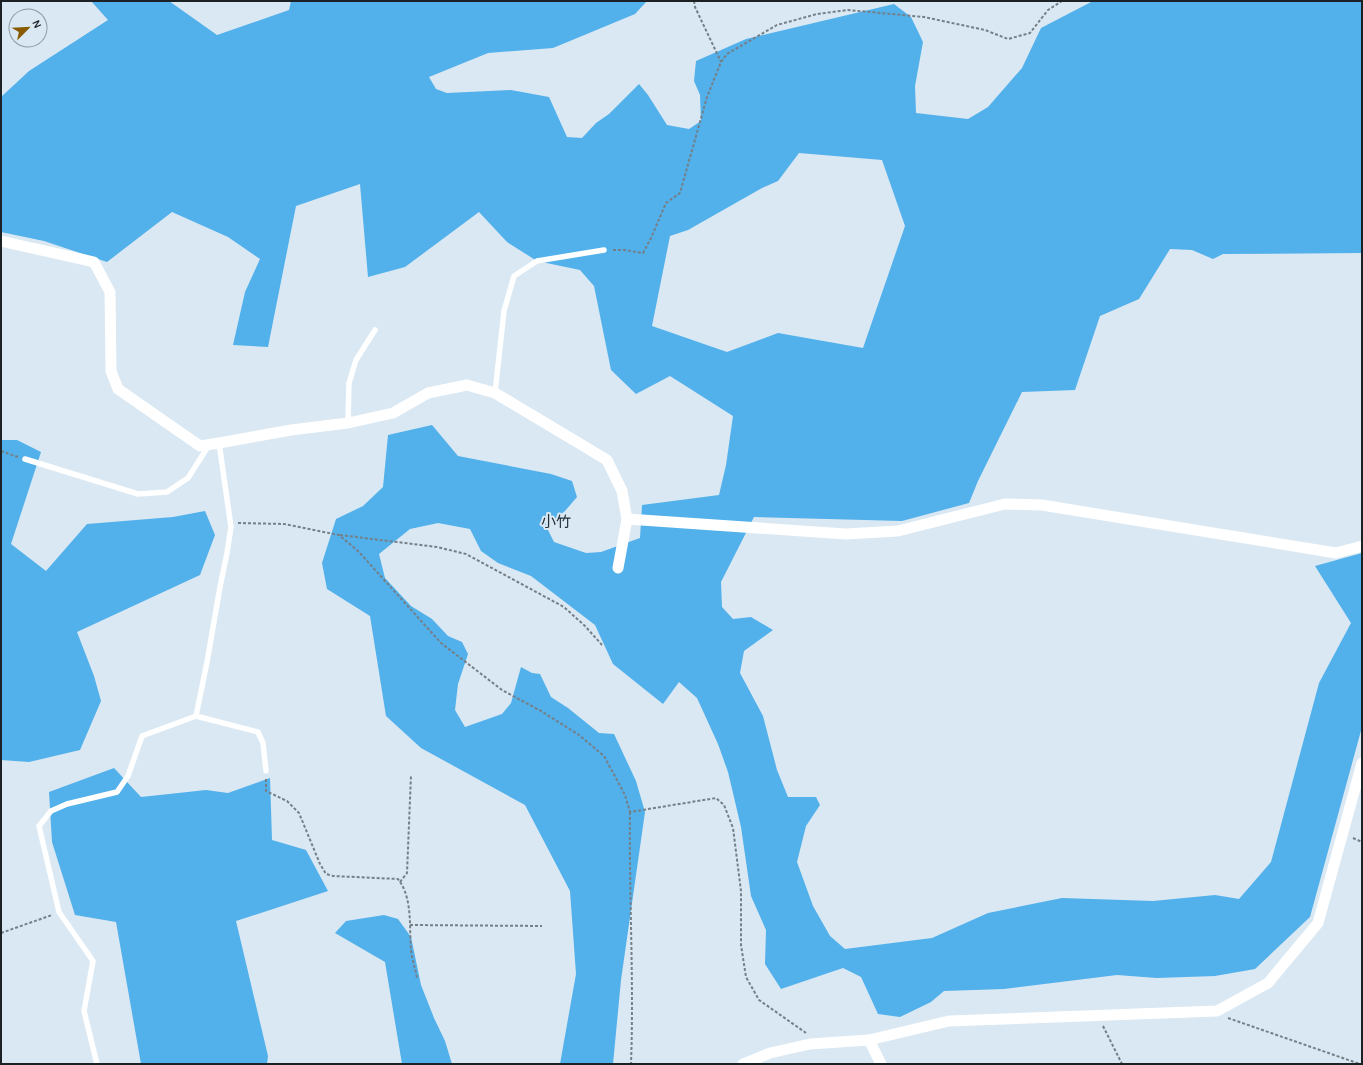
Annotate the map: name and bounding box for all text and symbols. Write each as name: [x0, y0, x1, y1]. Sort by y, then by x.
north arrow: [8, 8, 48, 48]
text: N: [29, 18, 44, 30]
district label: 小竹: [541, 513, 571, 531]

